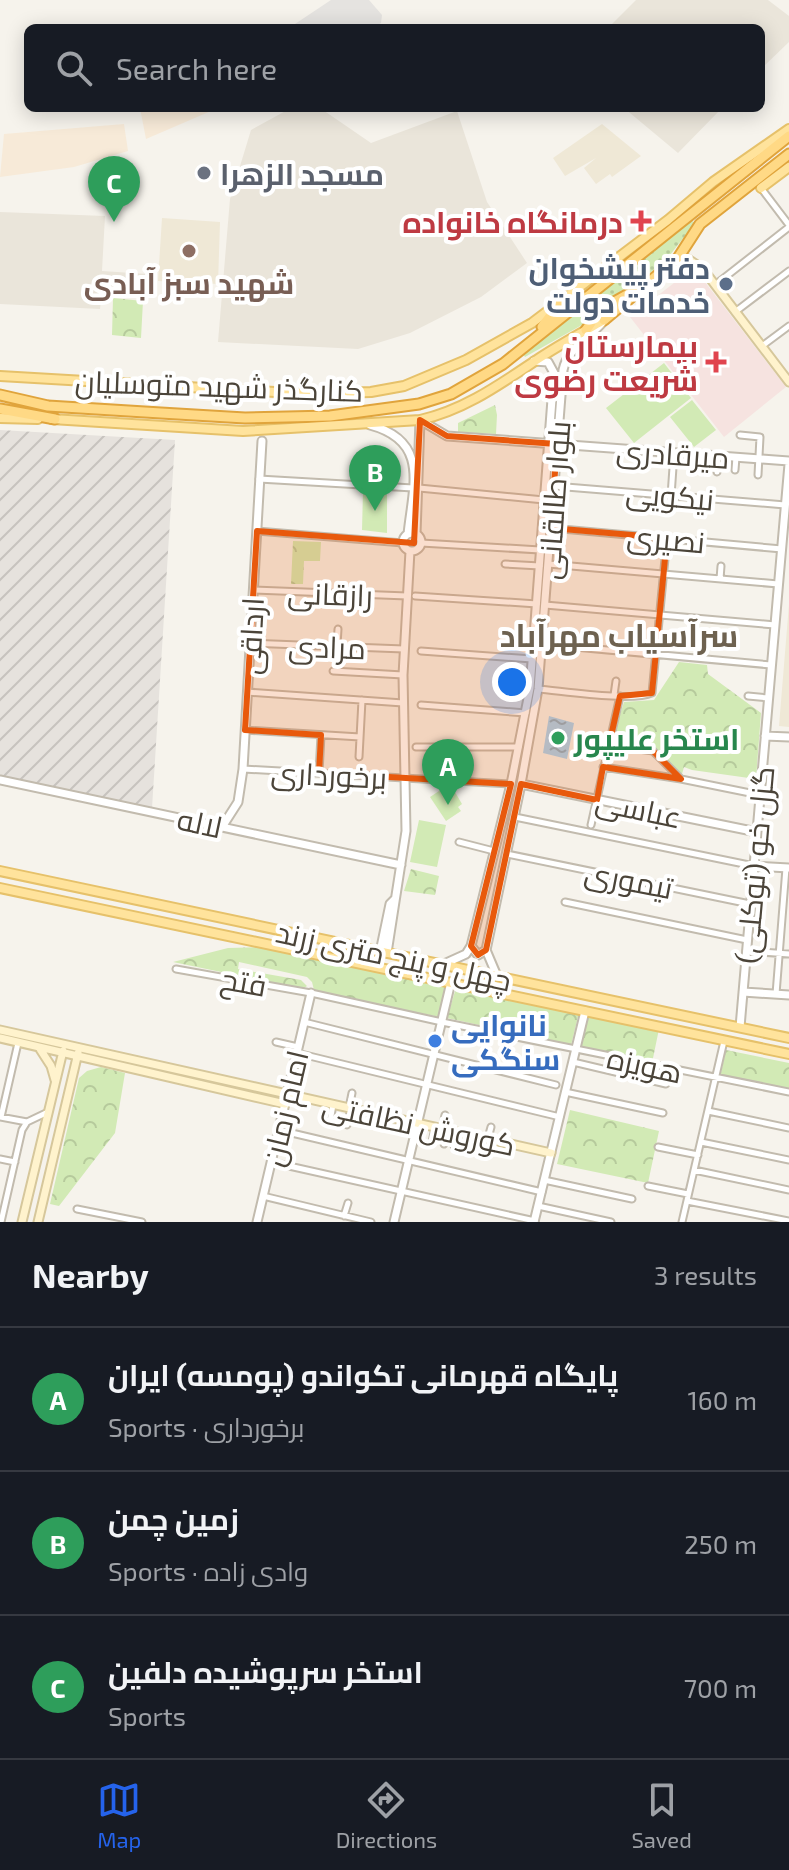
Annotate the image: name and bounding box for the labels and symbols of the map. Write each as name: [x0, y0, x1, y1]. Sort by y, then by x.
place label: مسجد الزهرا: [220, 155, 384, 193]
pin: C: [88, 156, 140, 222]
marker: مسجد الزهرا: [195, 164, 213, 182]
place label: درمانگاه خانواده: [402, 203, 623, 241]
marker: درمانگاه خانواده: [630, 210, 652, 232]
marker: شهید سبز آبادی: [180, 242, 198, 260]
place label: دفتر پیشخوان خدمات دولت: [529, 249, 710, 321]
place label: شهید سبز آبادی: [84, 264, 294, 302]
marker: دفتر پیشخوان خدمات دولت: [717, 275, 735, 293]
place label: بیمارستان شریعت رضوی: [514, 327, 698, 399]
marker: بیمارستان شریعت رضوی: [705, 351, 727, 373]
street label: کنارگذر شهید متوسلیان: [74, 362, 364, 410]
street label: بلوار طالقانی: [529, 419, 579, 581]
street label: میرقادری: [615, 431, 731, 476]
pin: B: [349, 445, 401, 511]
street label: نیکویی: [624, 473, 716, 519]
street label: نصیری: [625, 517, 707, 560]
street label: رازقانی: [287, 574, 373, 614]
street label: ارداقی: [230, 596, 272, 676]
district label: سرآسیاب مهرآباد: [500, 615, 738, 656]
street label: مرادی: [288, 627, 366, 666]
your location: [492, 662, 532, 702]
place label: استخر علیپور: [573, 720, 739, 760]
marker: استخر علیپور: [549, 729, 567, 747]
pin: A: [422, 739, 474, 805]
street label: برخورداری: [270, 753, 388, 796]
street label: گزل خو (توکلی): [727, 765, 783, 965]
street label: عباسی: [592, 781, 685, 837]
street label: لاله: [174, 800, 226, 844]
street label: تیموری: [582, 853, 676, 906]
street label: چهل و پنج متری زرند: [272, 912, 515, 1001]
street label: فتح: [218, 959, 270, 1007]
place label: نانوایی سنگکی: [451, 1006, 560, 1078]
marker: نانوایی سنگکی: [426, 1032, 444, 1050]
street label: هویزه: [604, 1039, 686, 1090]
street label: امام زمان: [253, 1047, 319, 1170]
street label: کوروش نظافتی: [319, 1086, 519, 1164]

